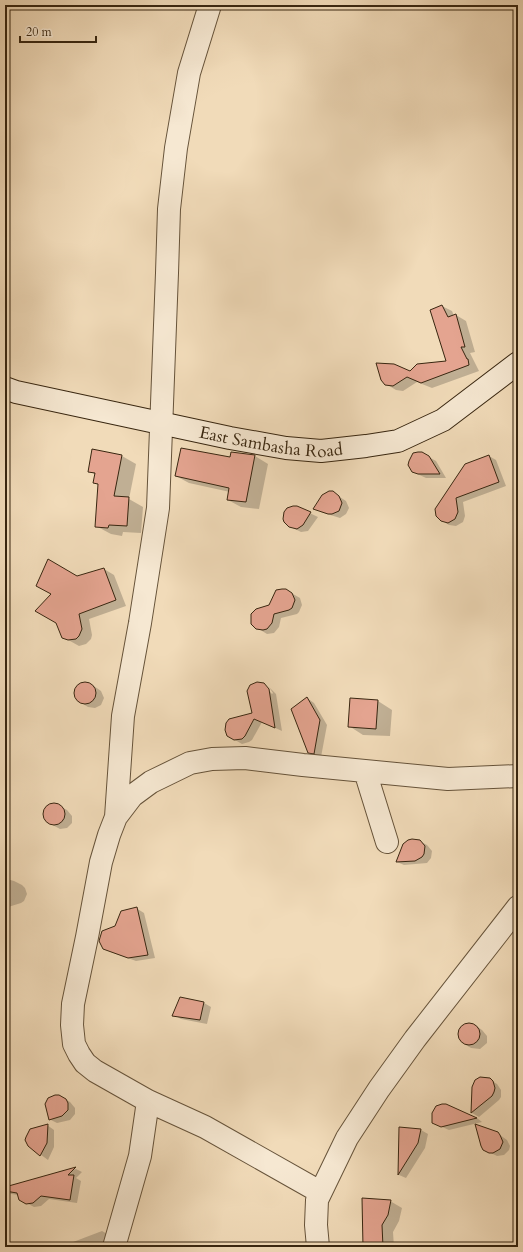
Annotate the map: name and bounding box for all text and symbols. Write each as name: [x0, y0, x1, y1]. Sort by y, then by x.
scale bar: [20, 18, 96, 44]
text: 20 m: [26, 24, 53, 40]
street label: East Sambasha Road: [197, 421, 344, 463]

